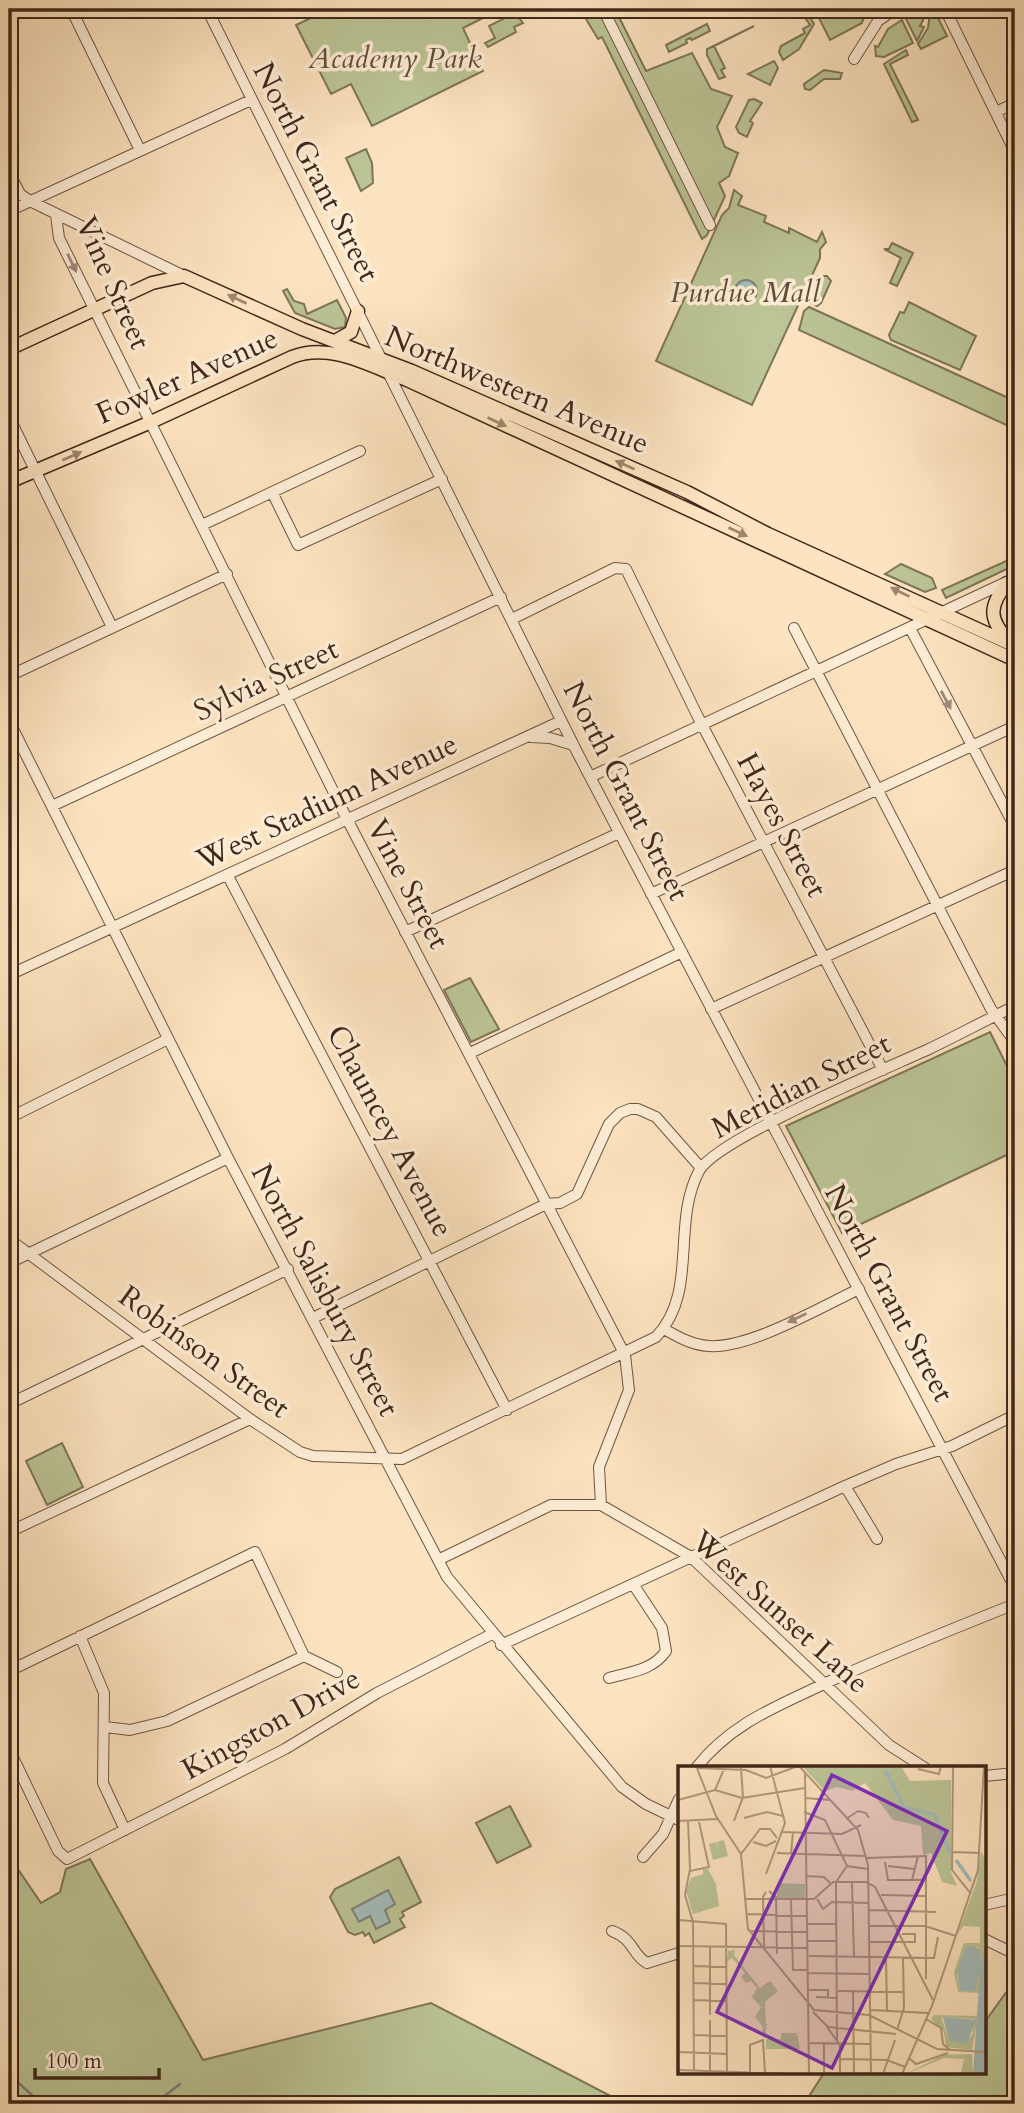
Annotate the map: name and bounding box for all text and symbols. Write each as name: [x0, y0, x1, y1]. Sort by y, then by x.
park label: Academy Park: [307, 38, 482, 79]
street label: North Grant Street: [243, 55, 389, 289]
street label: Vine Street: [66, 210, 161, 356]
one-way arrow: [66, 253, 77, 273]
park label: Purdue Mall: [670, 272, 821, 313]
one-way arrow: [227, 294, 247, 305]
street label: Northwestern Avenue: [379, 316, 655, 464]
street label: Fowler Avenue: [90, 318, 284, 434]
one-way arrow: [487, 416, 507, 428]
one-way arrow: [62, 450, 82, 462]
one-way arrow: [615, 459, 635, 471]
one-way arrow: [728, 527, 748, 538]
one-way arrow: [890, 586, 910, 598]
street label: Sylvia Street: [187, 628, 346, 731]
street label: North Grant Street: [553, 674, 699, 908]
one-way arrow: [940, 690, 952, 710]
street label: West Stadium Avenue: [189, 724, 464, 881]
street label: Hayes Street: [727, 746, 837, 905]
street label: Vine Street: [357, 812, 460, 957]
street label: Chauncey Avenue: [317, 1018, 463, 1244]
street label: Meridian Street: [704, 1023, 898, 1149]
street label: North Salisbury Street: [241, 1157, 409, 1424]
street label: North Grant Street: [814, 1177, 964, 1410]
street label: Robinson Street: [110, 1276, 298, 1428]
one-way arrow: [787, 1312, 807, 1324]
street label: West Sunset Lane: [682, 1521, 878, 1703]
street label: Kingston Drive: [174, 1658, 368, 1790]
inset map: [678, 1766, 986, 2074]
scale bar: [35, 2036, 159, 2080]
text: 100 m: [46, 2047, 102, 2076]

